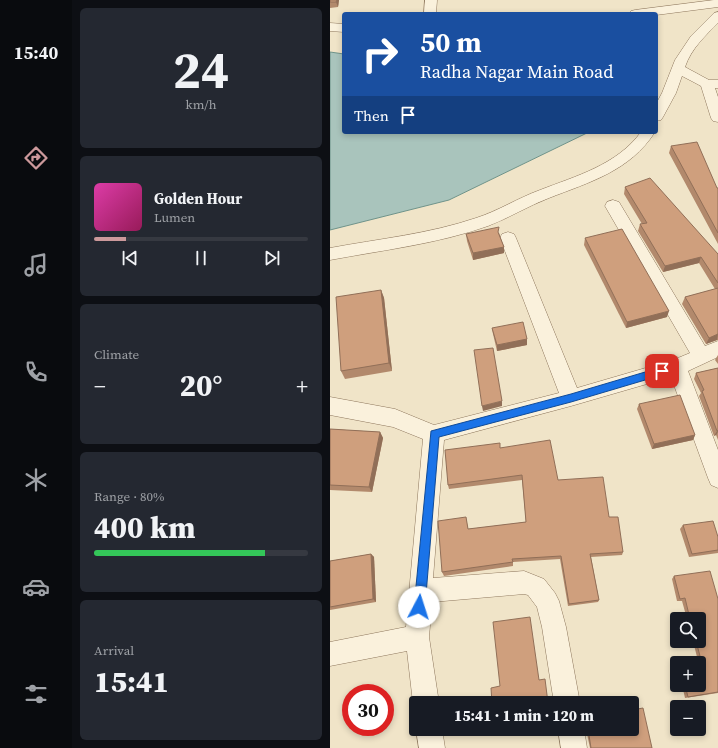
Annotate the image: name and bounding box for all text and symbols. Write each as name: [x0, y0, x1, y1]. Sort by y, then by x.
text: 50 m: [420, 23, 482, 61]
icon: right: [354, 28, 406, 80]
text: 24: [173, 34, 229, 105]
text: 15:40: [14, 40, 58, 65]
text: Radha Nagar Main Road: [420, 59, 613, 84]
text: km/h: [186, 96, 216, 113]
icon: arrive: [397, 104, 419, 126]
text: Then: [354, 105, 389, 126]
icon: directions: [22, 144, 50, 172]
text: Golden Hour: [154, 188, 242, 209]
text: Lumen: [154, 209, 195, 226]
icon: previous: [119, 247, 141, 269]
icon: pause: [190, 247, 212, 269]
icon: next: [261, 247, 283, 269]
icon: music: [22, 251, 50, 279]
text: Climate: [94, 346, 139, 363]
pin: [645, 354, 679, 388]
icon: phone: [22, 358, 50, 386]
icon: arrive: [651, 360, 673, 382]
text: 20°: [180, 365, 222, 406]
text: −: [94, 371, 106, 401]
text: +: [296, 371, 308, 401]
icon: climate: [22, 466, 50, 494]
text: Range · 80%: [94, 488, 165, 505]
text: 400 km: [94, 507, 195, 548]
icon: car: [22, 573, 50, 601]
position arrow: [398, 586, 440, 628]
map controls: [670, 612, 706, 736]
button: search: [670, 612, 706, 648]
text: Arrival: [94, 642, 134, 659]
button: +: [670, 656, 706, 692]
text: 15:41: [94, 661, 169, 702]
icon: filters: [22, 680, 50, 708]
speed limit sign: 30: [342, 684, 394, 736]
button: −: [670, 700, 706, 736]
text: 15:41 · 1 min · 120 m: [454, 705, 594, 726]

